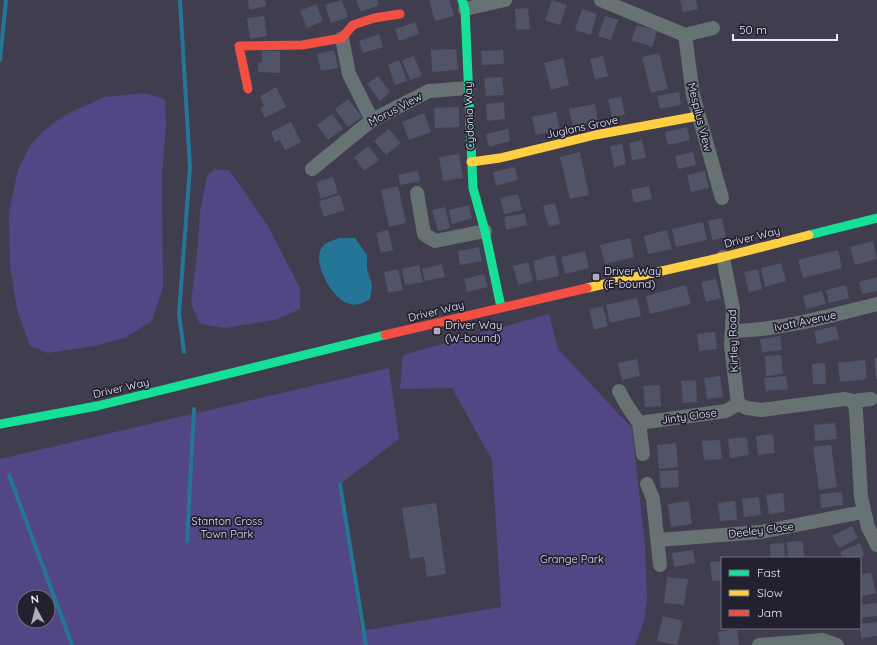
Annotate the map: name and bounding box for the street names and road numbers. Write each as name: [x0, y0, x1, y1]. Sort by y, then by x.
street label: Mespilus View: [685, 81, 715, 153]
street label: Cydonia Way: [461, 82, 477, 150]
street label: Morus View: [366, 89, 424, 129]
street label: Juglans Grove: [545, 113, 619, 141]
street label: Driver Way: [723, 223, 781, 251]
street label: Driver Way: [407, 297, 465, 325]
street label: Ivatt Avenue: [773, 308, 837, 334]
street label: Kirtley Road: [725, 309, 741, 373]
street label: Driver Way: [92, 375, 150, 401]
street label: Jinty Close: [660, 405, 718, 427]
street label: Deeley Close: [727, 519, 795, 541]

